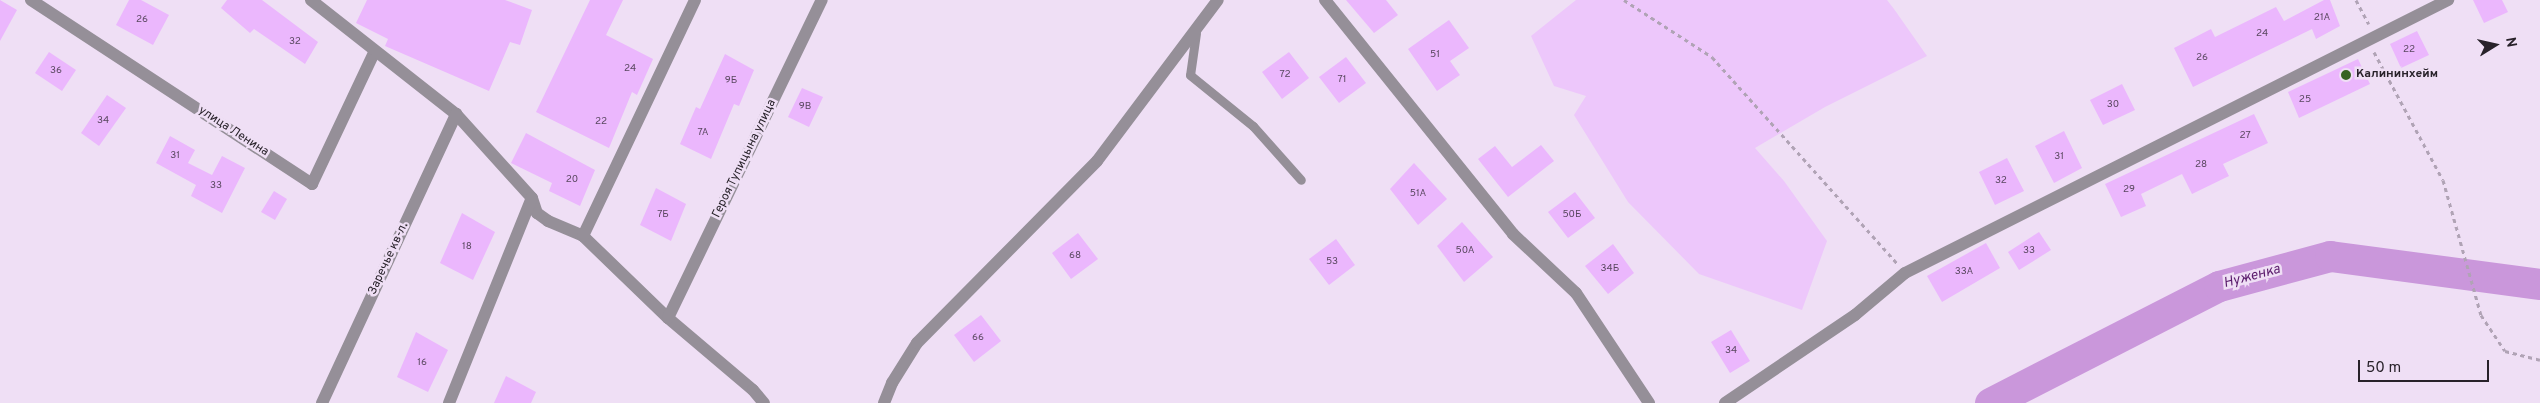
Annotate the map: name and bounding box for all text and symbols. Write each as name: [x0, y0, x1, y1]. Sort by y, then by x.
house number: 21А: [2314, 12, 2330, 24]
house number: 26: [136, 14, 148, 26]
north arrow: [2470, 20, 2520, 70]
house number: 24: [2256, 28, 2268, 40]
house number: 32: [289, 36, 301, 48]
text: N: [2501, 36, 2520, 49]
house number: 22: [2403, 44, 2415, 56]
house number: 51: [1430, 49, 1440, 61]
house number: 26: [2196, 52, 2208, 64]
house number: 24: [624, 63, 636, 75]
house number: 36: [50, 65, 62, 77]
place label: Калининхейм: [2356, 68, 2438, 82]
house number: 72: [1279, 69, 1291, 81]
marker: Калининхейм: [2340, 69, 2352, 81]
house number: 71: [1337, 74, 1347, 86]
house number: 9Б: [725, 75, 737, 87]
house number: 25: [2299, 94, 2311, 106]
street label: Героя Тупицына улица: [710, 97, 780, 221]
house number: 30: [2107, 99, 2119, 111]
house number: 9В: [799, 101, 811, 113]
street label: улица Ленина: [195, 104, 271, 160]
house number: 34: [97, 115, 109, 127]
house number: 22: [595, 116, 607, 128]
house number: 7А: [698, 127, 708, 139]
house number: 27: [2239, 130, 2251, 142]
house number: 31: [170, 150, 180, 162]
house number: 31: [2054, 151, 2064, 163]
house number: 28: [2195, 159, 2207, 171]
house number: 20: [566, 174, 578, 186]
house number: 32: [1995, 175, 2007, 187]
house number: 33: [210, 180, 222, 192]
house number: 29: [2123, 184, 2135, 196]
house number: 51А: [1410, 188, 1426, 200]
house number: 7Б: [657, 209, 669, 221]
house number: 50Б: [1562, 209, 1582, 221]
street label: Заречье кв-л.: [366, 221, 412, 297]
house number: 18: [462, 241, 472, 253]
house number: 50А: [1455, 245, 1475, 257]
house number: 33: [2023, 245, 2035, 257]
house number: 68: [1069, 250, 1081, 262]
house number: 53: [1326, 256, 1338, 268]
water label: Нуженка: [2222, 261, 2282, 293]
house number: 34Б: [1601, 263, 1619, 275]
house number: 33А: [1955, 266, 1973, 278]
house number: 66: [972, 332, 984, 344]
house number: 34: [1725, 345, 1737, 357]
scale bar: [2360, 350, 2491, 382]
house number: 16: [417, 357, 427, 369]
text: 50 m: [2366, 359, 2401, 378]

